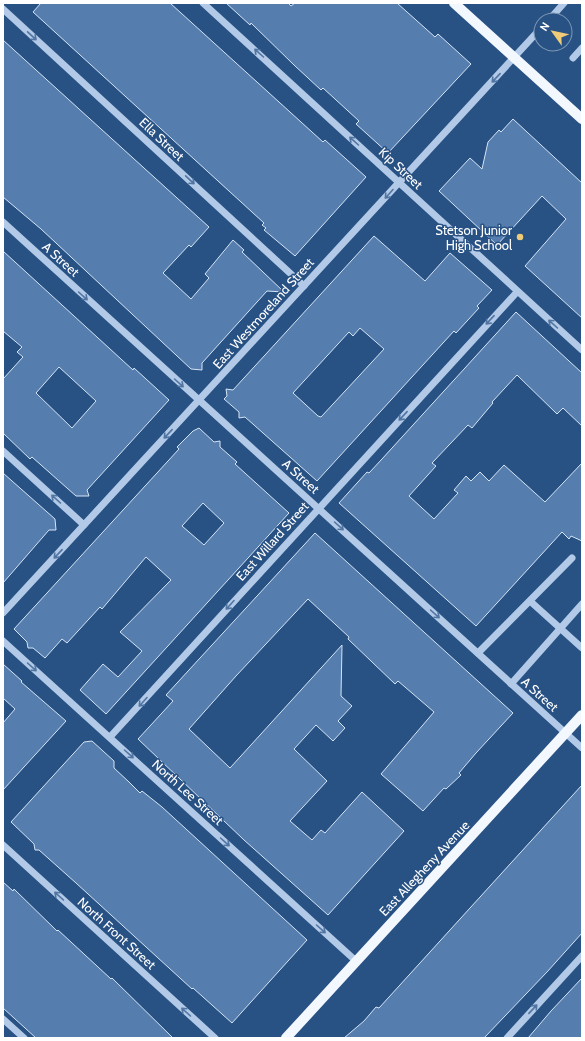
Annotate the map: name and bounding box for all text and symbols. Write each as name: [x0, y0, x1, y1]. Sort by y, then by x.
north arrow: [533, 12, 573, 52]
text: N: [537, 19, 553, 34]
one-way arrow: [27, 31, 37, 40]
one-way arrow: [253, 49, 264, 58]
one-way arrow: [491, 72, 500, 83]
street label: Ella Street: [136, 114, 188, 164]
one-way arrow: [350, 137, 360, 146]
street label: Kip Street: [376, 144, 427, 193]
one-way arrow: [184, 176, 195, 185]
one-way arrow: [384, 189, 393, 199]
place label: Stetson Junior High School: [435, 222, 513, 253]
marker: Stetson Junior High School: [515, 232, 525, 242]
street label: A Street: [39, 238, 83, 280]
street label: East Westmoreland Street: [209, 254, 317, 372]
one-way arrow: [78, 291, 89, 300]
one-way arrow: [486, 315, 495, 326]
one-way arrow: [548, 320, 558, 329]
one-way arrow: [174, 379, 184, 388]
one-way arrow: [398, 411, 407, 421]
one-way arrow: [164, 429, 173, 439]
street label: A Street: [279, 455, 323, 497]
one-way arrow: [51, 495, 61, 504]
street label: East Willard Street: [232, 498, 312, 584]
one-way arrow: [333, 522, 344, 531]
one-way arrow: [53, 549, 63, 559]
one-way arrow: [226, 600, 235, 610]
one-way arrow: [430, 609, 440, 618]
one-way arrow: [27, 663, 37, 672]
street label: A Street: [518, 673, 562, 715]
one-way arrow: [138, 696, 147, 707]
one-way arrow: [124, 749, 134, 759]
street label: North Lee Street: [149, 756, 227, 829]
street label: East Allegheny Avenue: [376, 817, 473, 919]
one-way arrow: [220, 837, 230, 846]
one-way arrow: [54, 891, 64, 901]
street label: North Front Street: [75, 894, 160, 973]
one-way arrow: [316, 925, 326, 934]
one-way arrow: [529, 1004, 538, 1014]
one-way arrow: [181, 1007, 192, 1016]

